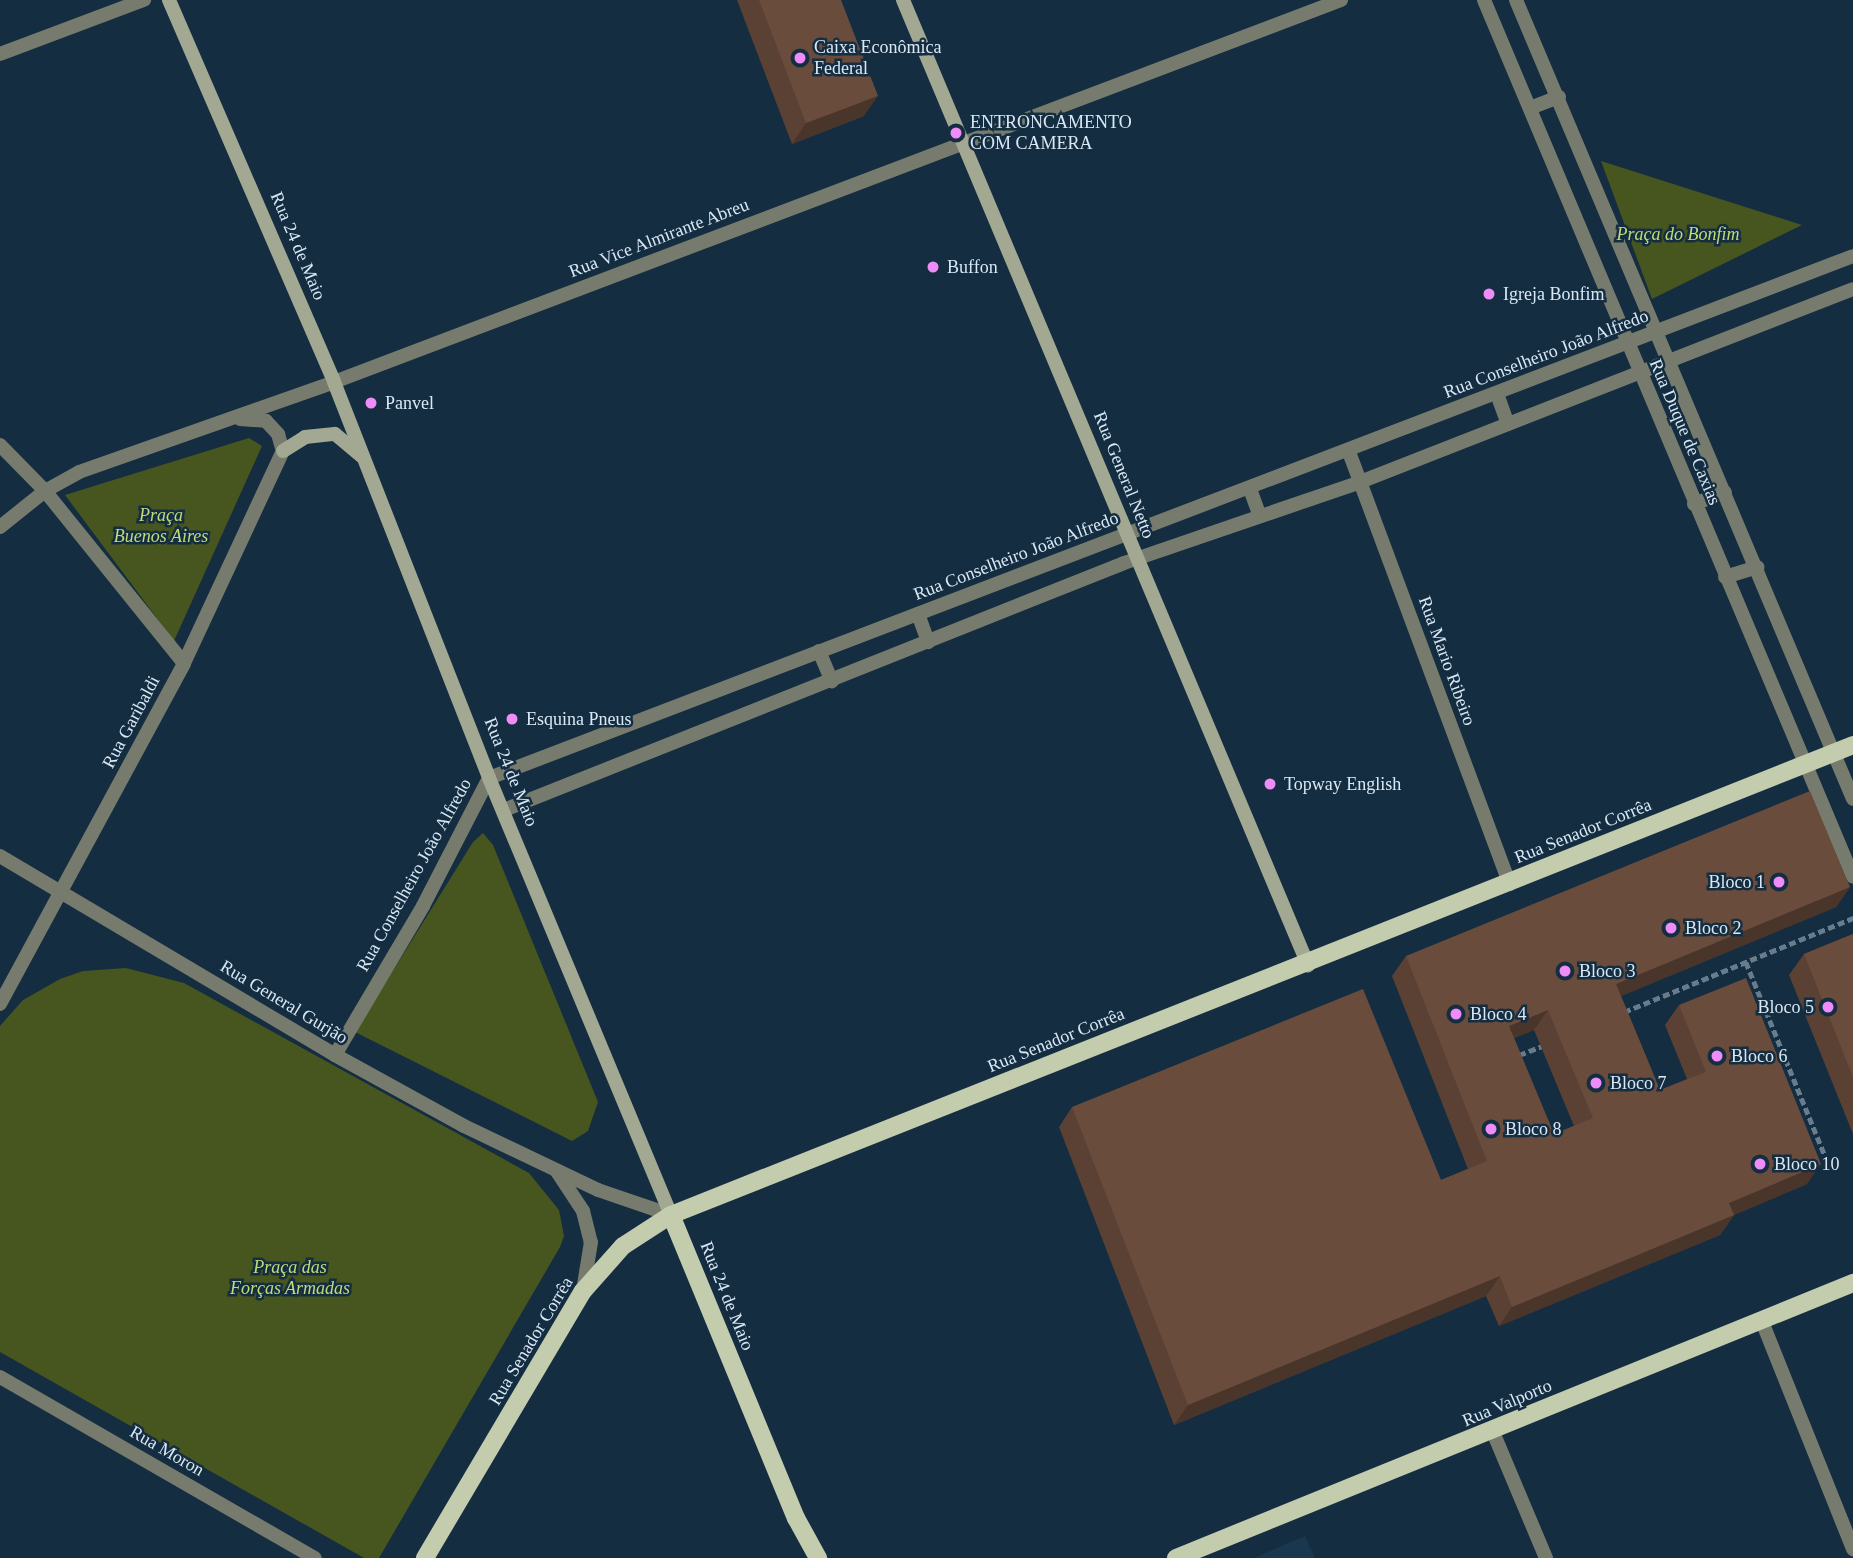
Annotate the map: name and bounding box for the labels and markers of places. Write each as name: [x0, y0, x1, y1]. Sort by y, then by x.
place label: Caixa Econômica Federal: [814, 37, 941, 80]
marker: Caixa Econômica Federal: [792, 50, 808, 66]
place label: ENTRONCAMENTO COM CAMERA: [970, 112, 1132, 154]
marker: ENTRONCAMENTO COM CAMERA: [948, 125, 964, 141]
place label: Buffon: [947, 256, 998, 278]
marker: Buffon: [925, 259, 941, 275]
place label: Igreja Bonfim: [1503, 283, 1604, 305]
marker: Igreja Bonfim: [1481, 286, 1497, 302]
place label: Panvel: [385, 392, 434, 414]
marker: Panvel: [363, 395, 379, 411]
place label: Esquina Pneus: [526, 708, 631, 730]
marker: Esquina Pneus: [504, 711, 520, 727]
place label: Topway English: [1284, 773, 1401, 795]
marker: Topway English: [1262, 776, 1278, 792]
place label: Bloco 1: [1709, 871, 1765, 893]
marker: Bloco 1: [1771, 874, 1787, 890]
place label: Bloco 2: [1685, 917, 1741, 939]
marker: Bloco 2: [1663, 920, 1679, 936]
place label: Bloco 3: [1579, 960, 1635, 982]
marker: Bloco 3: [1557, 963, 1573, 979]
place label: Bloco 5: [1758, 996, 1814, 1018]
marker: Bloco 5: [1820, 999, 1836, 1015]
place label: Bloco 4: [1470, 1003, 1526, 1025]
marker: Bloco 4: [1448, 1006, 1464, 1022]
place label: Bloco 6: [1731, 1045, 1787, 1067]
marker: Bloco 6: [1709, 1048, 1725, 1064]
place label: Bloco 7: [1610, 1072, 1666, 1094]
marker: Bloco 7: [1588, 1075, 1604, 1091]
place label: Bloco 8: [1505, 1118, 1561, 1140]
marker: Bloco 8: [1483, 1121, 1499, 1137]
place label: Bloco 10: [1774, 1153, 1839, 1175]
marker: Bloco 10: [1752, 1156, 1768, 1172]

